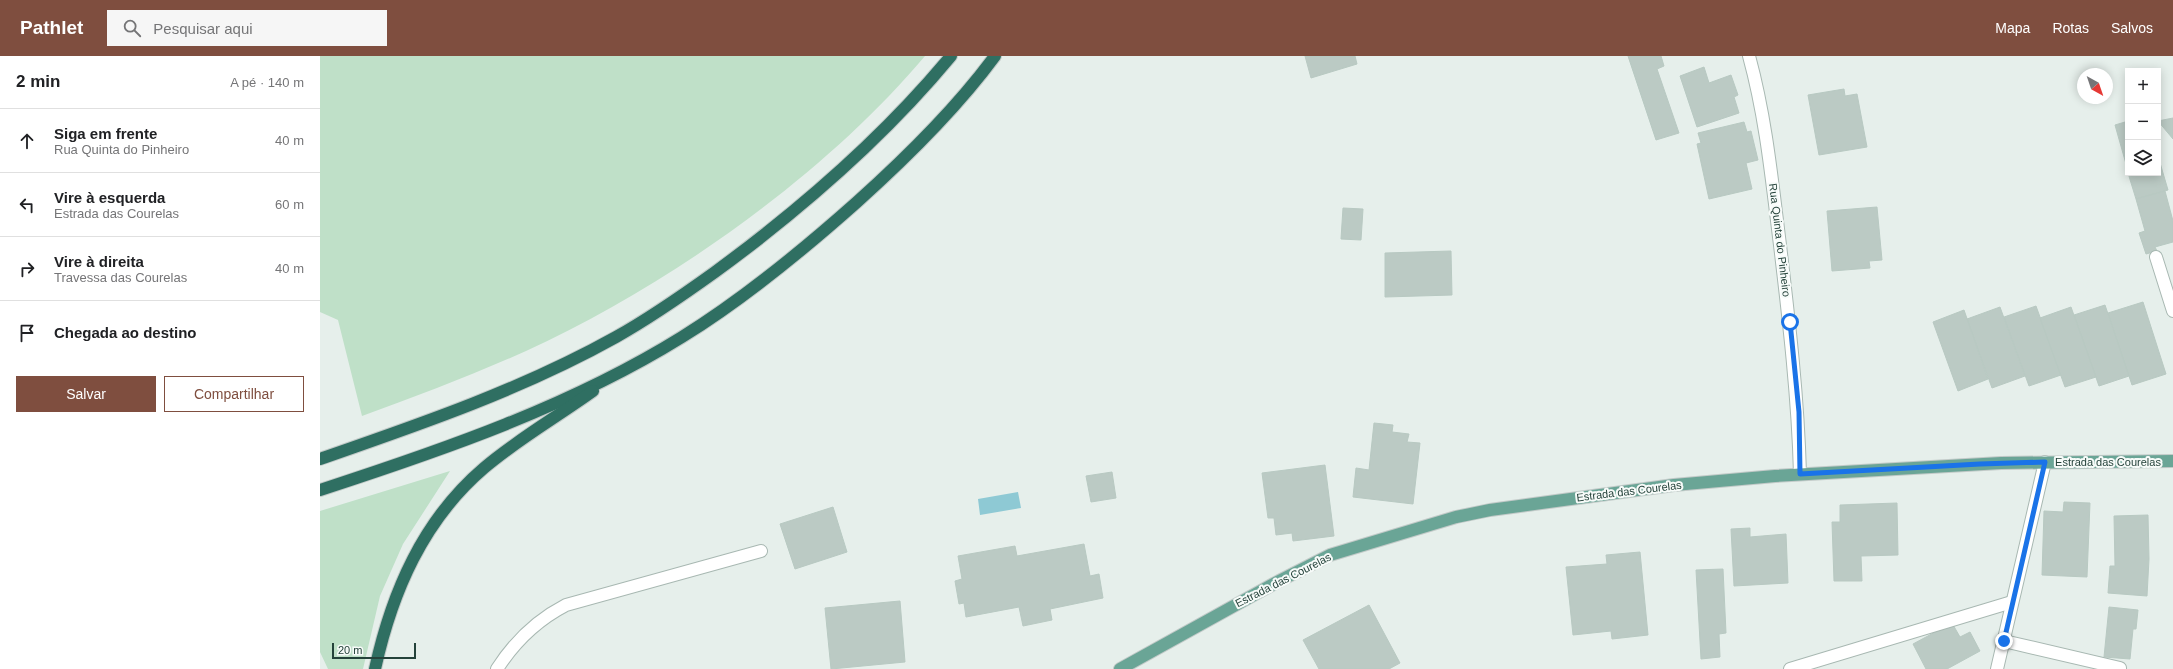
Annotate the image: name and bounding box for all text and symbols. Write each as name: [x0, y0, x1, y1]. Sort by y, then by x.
search box: [107, 10, 387, 46]
text: Pathlet: [20, 17, 83, 38]
icon: search: [121, 17, 143, 39]
text: Pesquisar aqui: [153, 20, 253, 37]
text: Mapa: [1995, 20, 2030, 36]
text: Rotas: [2052, 20, 2089, 36]
text: Salvos: [2111, 20, 2153, 36]
north arrow: [2077, 68, 2113, 104]
map controls: [2125, 68, 2161, 176]
button: +: [2125, 68, 2161, 104]
text: 2 min: [16, 72, 60, 91]
text: A pé · 140 m: [230, 75, 304, 90]
button: −: [2125, 104, 2161, 140]
text: Siga em frente: [54, 125, 157, 142]
icon: ahead: [16, 130, 38, 152]
text: 40 m: [275, 133, 304, 148]
button: layers: [2125, 140, 2161, 176]
text: Rua Quinta do Pinheiro: [54, 142, 189, 157]
street label: Rua Quinta do Pinheiro: [1767, 183, 1793, 297]
text: Vire à esquerda: [54, 189, 165, 206]
icon: left: [16, 194, 38, 216]
text: 60 m: [275, 197, 304, 212]
text: Estrada das Courelas: [54, 206, 179, 221]
text: Vire à direita: [54, 253, 144, 270]
icon: right: [16, 258, 38, 280]
text: 40 m: [275, 261, 304, 276]
text: Travessa das Courelas: [54, 270, 187, 285]
route start: [1781, 313, 1799, 331]
icon: arrive: [16, 322, 38, 344]
text: Chegada ao destino: [54, 324, 197, 341]
button: Salvar: [16, 376, 156, 412]
button: Compartilhar: [164, 376, 304, 412]
street label: Estrada das Courelas: [2055, 456, 2161, 468]
street label: Estrada das Courelas: [1576, 479, 1683, 503]
street label: Estrada das Courelas: [1233, 550, 1333, 609]
route end: [1995, 632, 2013, 650]
scale bar: [332, 641, 416, 660]
text: 20 m: [338, 644, 362, 656]

